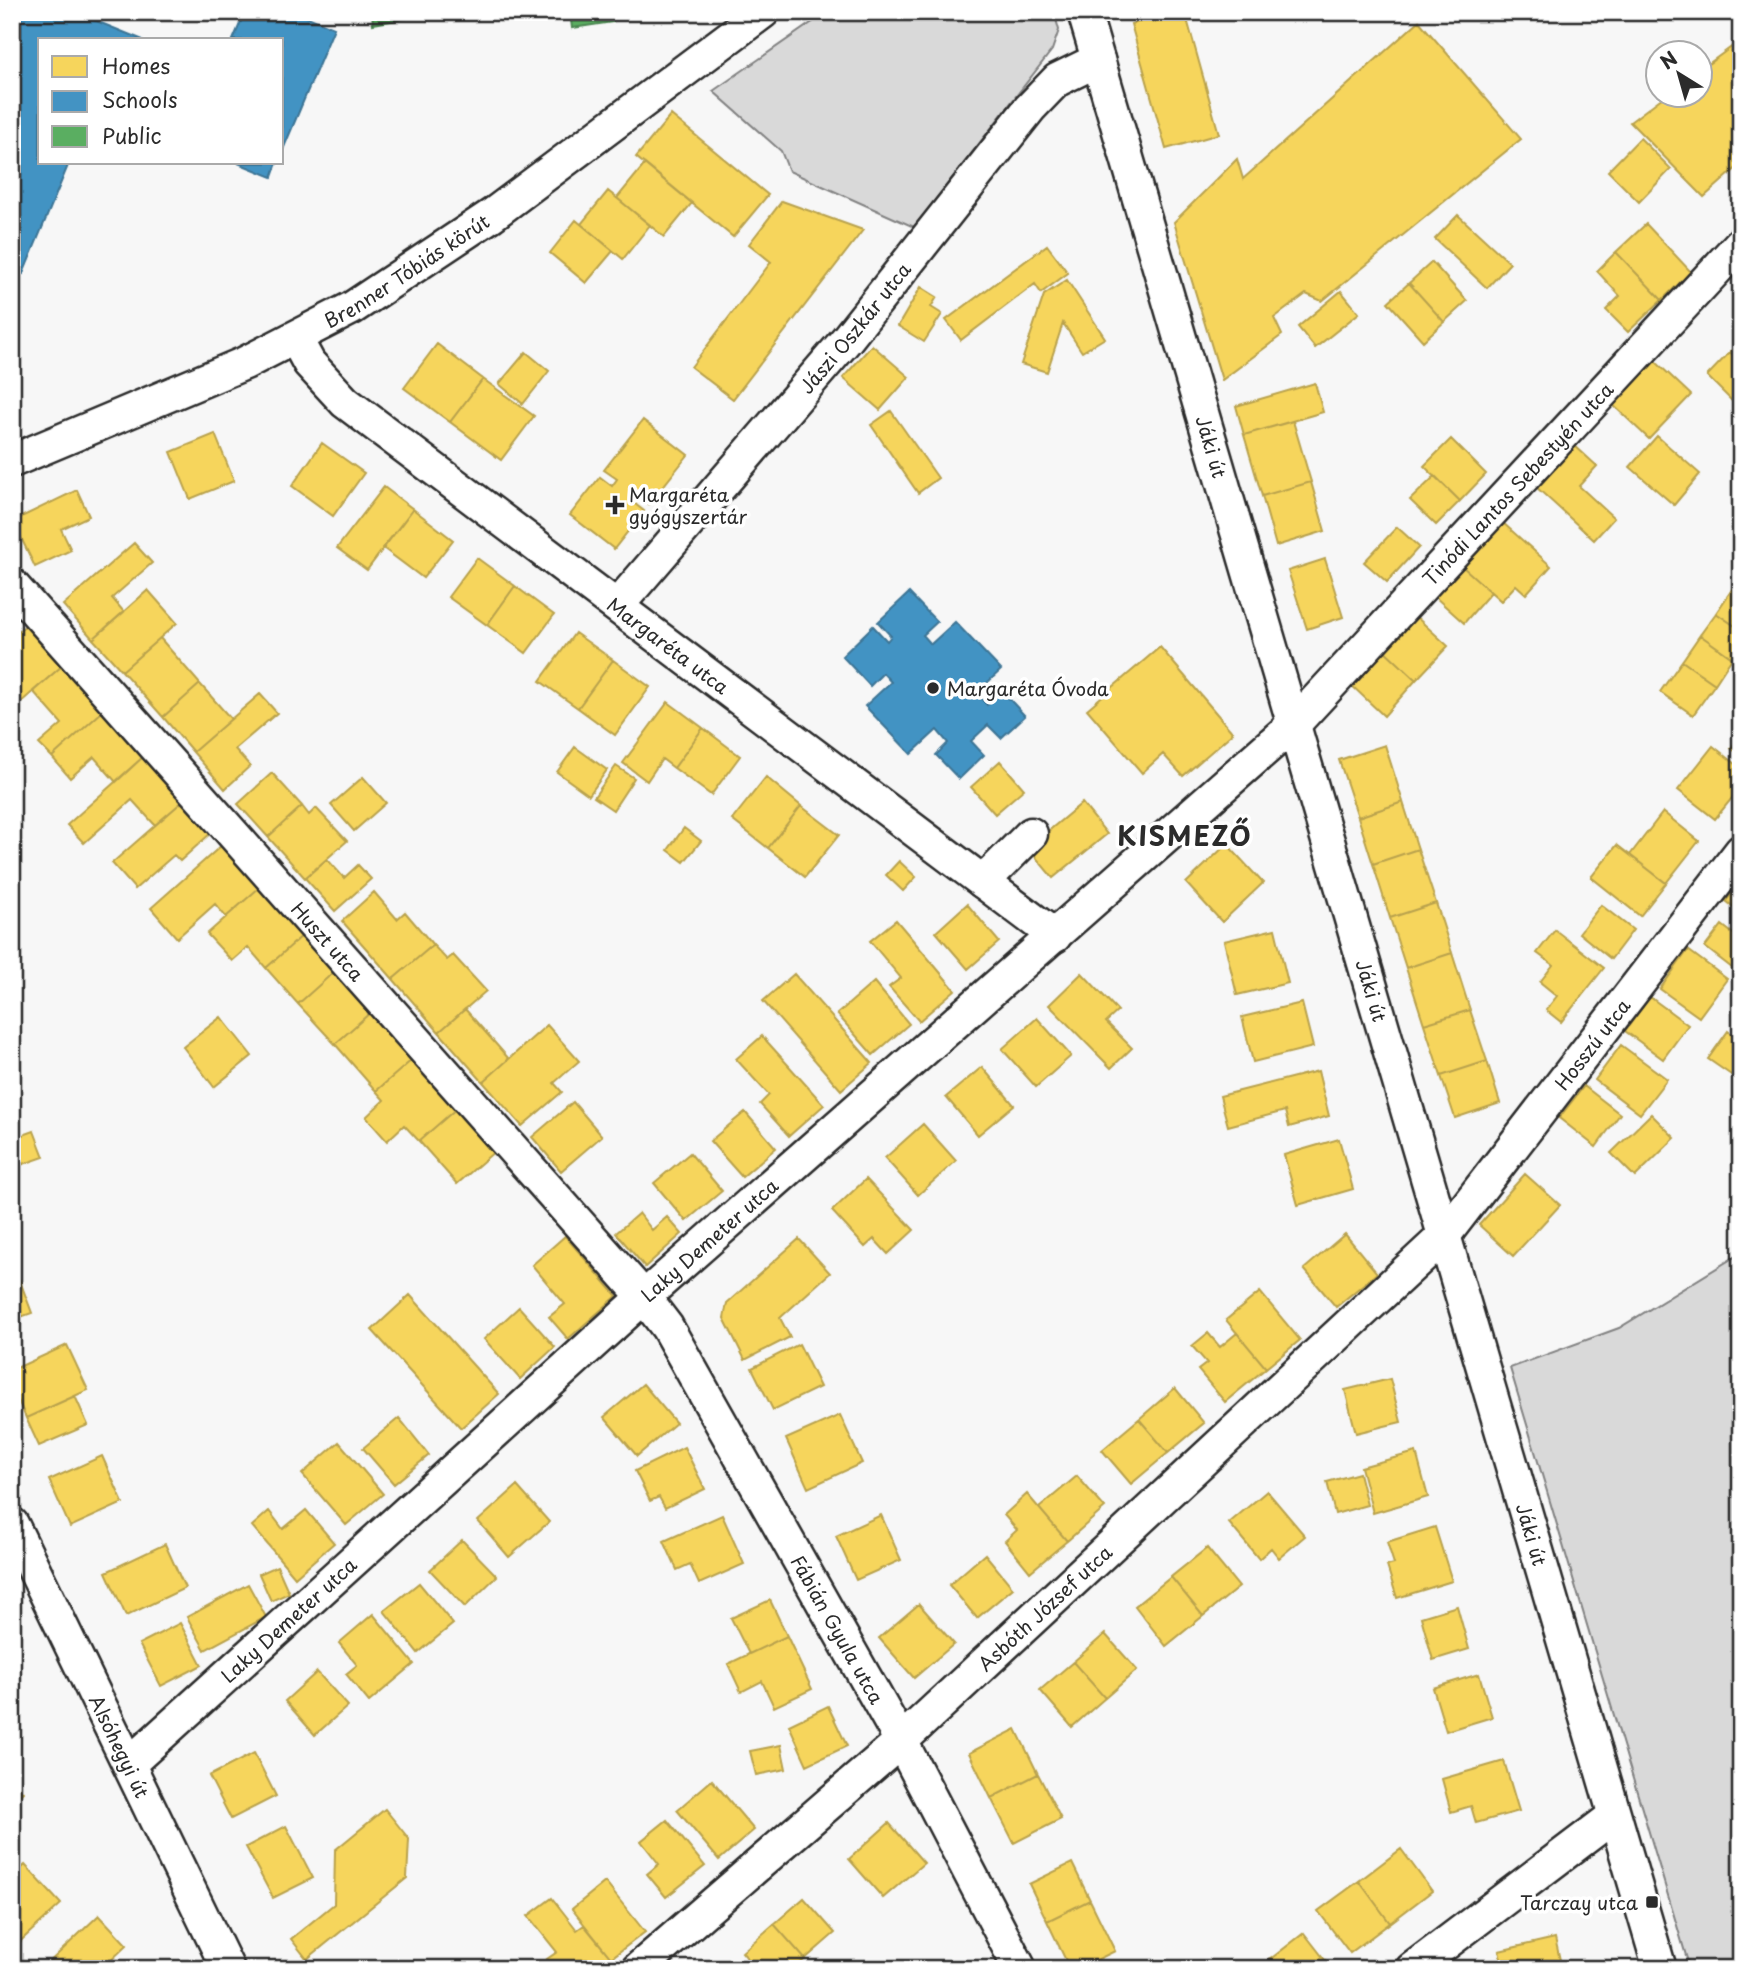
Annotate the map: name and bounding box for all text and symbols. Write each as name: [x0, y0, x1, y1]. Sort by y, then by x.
legend: [38, 38, 284, 164]
north arrow: [1644, 38, 1714, 108]
text: N: [1654, 44, 1683, 75]
text: Homes: [102, 49, 170, 81]
text: Schools: [102, 83, 178, 115]
text: Public: [102, 119, 162, 151]
street label: Brenner Tóbiás körút: [319, 207, 495, 334]
street label: Jászi Oszkár utca: [792, 256, 917, 399]
street label: Tinódi Lantos Sebestyén utca: [1416, 375, 1619, 591]
street label: Jáki út: [1189, 412, 1234, 481]
place label: Margaréta gyógyszertár: [629, 480, 748, 530]
marker: Margaréta gyógyszertár: [607, 497, 623, 513]
street label: Margaréta utca: [602, 590, 735, 700]
place label: Margaréta Óvoda: [947, 674, 1109, 702]
marker: Margaréta Óvoda: [925, 680, 941, 696]
district label: KISMEZŐ: [1117, 816, 1253, 855]
street label: Huszt utca: [285, 895, 371, 987]
street label: Jáki út: [1350, 956, 1394, 1025]
street label: Hosszú utca: [1548, 992, 1636, 1096]
street label: Laky Demeter utca: [634, 1171, 784, 1308]
street label: Jáki út: [1510, 1500, 1555, 1569]
street label: Asbóth József utca: [971, 1538, 1118, 1677]
street label: Laky Demeter utca: [214, 1550, 363, 1689]
street label: Fábián Gyula utca: [785, 1550, 891, 1709]
street label: Alsóhegyi út: [83, 1690, 157, 1803]
place label: Tarczay utca: [1520, 1888, 1639, 1916]
marker: Tarczay utca: [1644, 1894, 1660, 1910]

